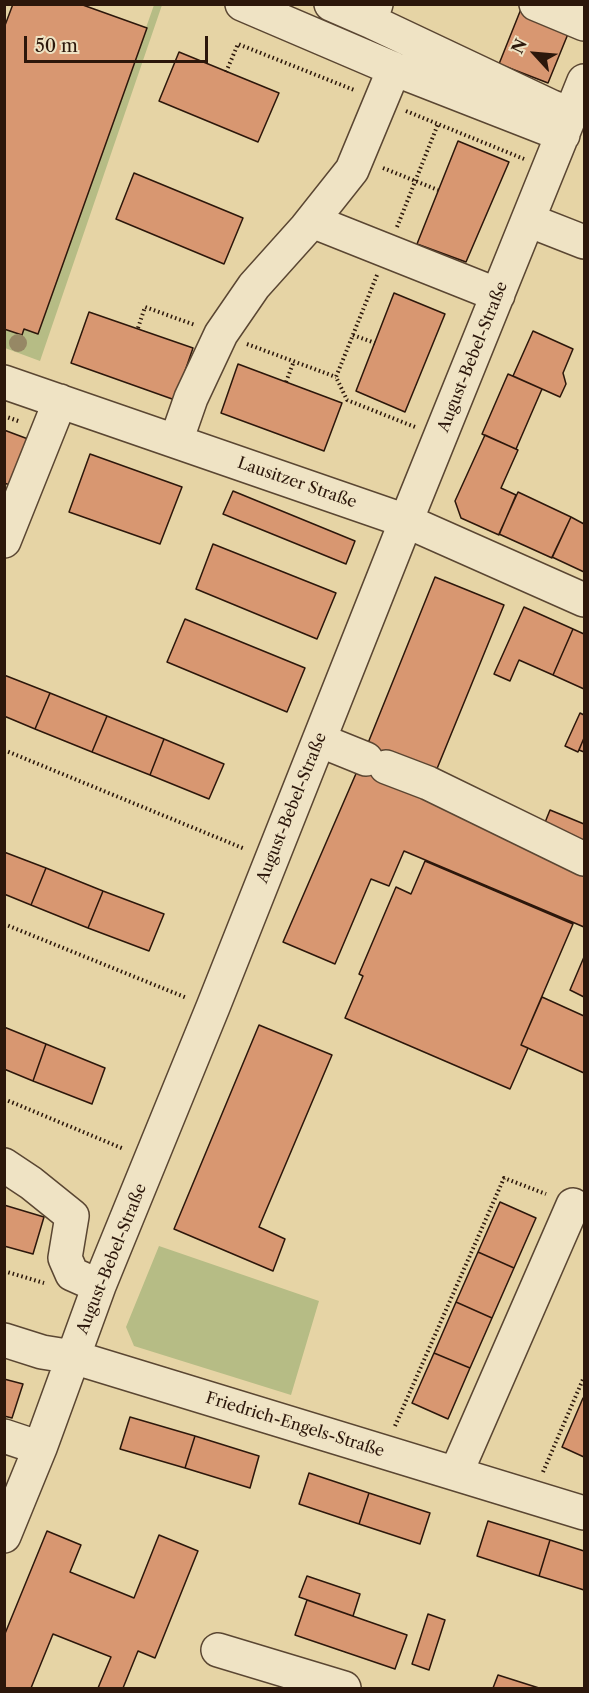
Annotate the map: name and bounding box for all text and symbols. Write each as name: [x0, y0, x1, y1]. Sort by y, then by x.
scale bar: [27, 24, 212, 62]
north arrow: [505, 24, 565, 84]
text: 50 m: [35, 35, 78, 57]
text: N: [507, 35, 531, 57]
street label: August-Bebel-Straße: [434, 279, 512, 435]
street label: Lausitzer Straße: [235, 454, 359, 512]
street label: August-Bebel-Straße: [253, 730, 331, 886]
street label: August-Bebel-Straße: [73, 1181, 151, 1337]
street label: Friedrich-Engels-Straße: [203, 1389, 387, 1461]

